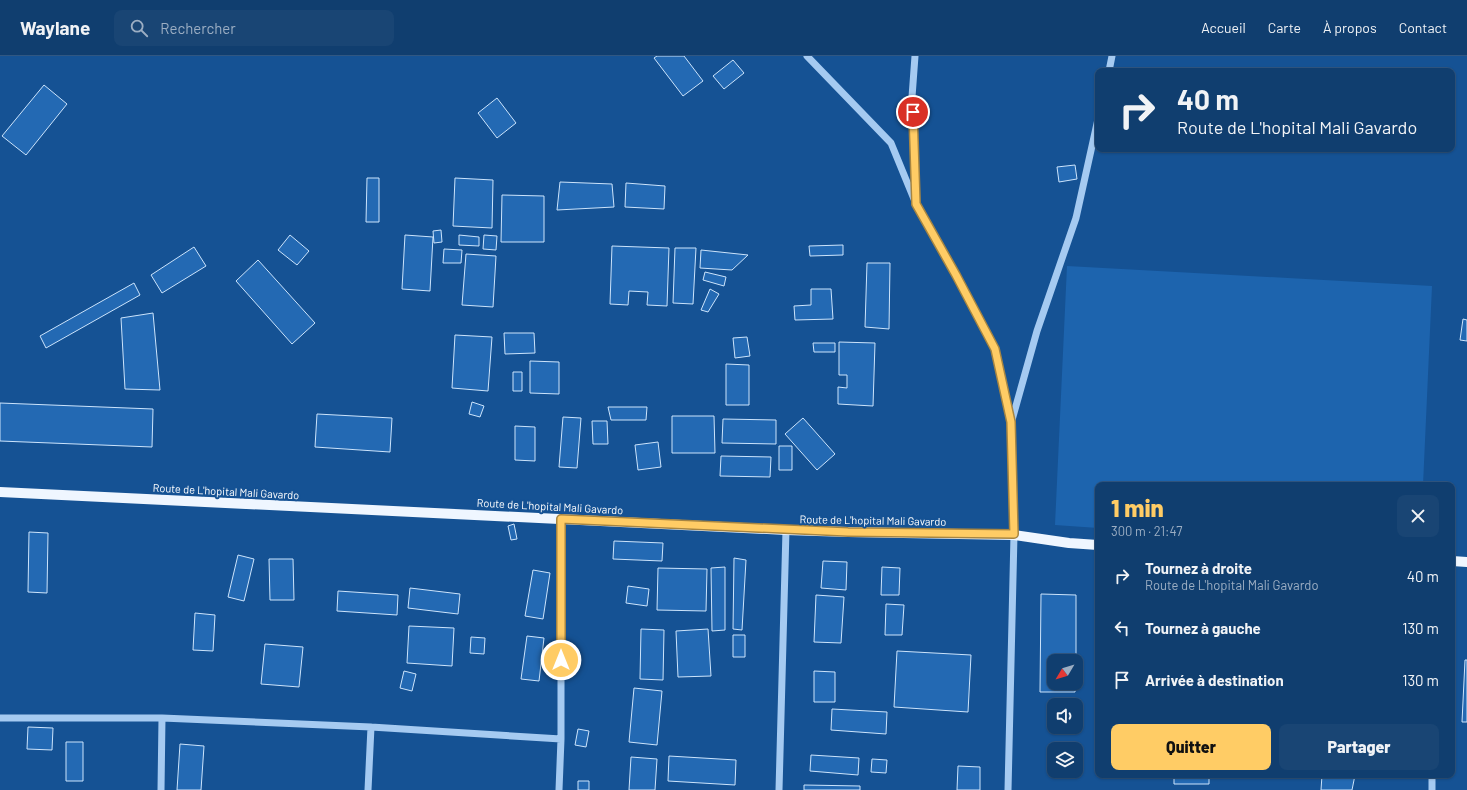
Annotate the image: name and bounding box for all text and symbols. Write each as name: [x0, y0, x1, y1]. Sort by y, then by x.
search box: [114, 10, 394, 46]
text: Waylane: [20, 16, 90, 39]
icon: search: [128, 17, 150, 39]
text: Rechercher: [160, 19, 236, 37]
text: Accueil: [1201, 19, 1246, 36]
text: Carte: [1268, 19, 1301, 36]
text: À propos: [1323, 19, 1377, 36]
text: Contact: [1399, 19, 1447, 36]
text: 40 m: [1177, 82, 1239, 116]
icon: right: [1111, 84, 1163, 136]
pin: [896, 95, 930, 129]
icon: arrive: [902, 101, 924, 123]
text: Route de L'hopital Mali Gavardo: [1177, 116, 1417, 138]
street label: Route de L'hopital Mali Gavardo: [152, 481, 300, 501]
text: 1 min: [1111, 493, 1164, 522]
button: close: [1397, 495, 1439, 537]
street label: Route de L'hopital Mali Gavardo: [476, 496, 624, 516]
street label: Route de L'hopital Mali Gavardo: [799, 512, 947, 528]
text: 300 m · 21:47: [1111, 523, 1182, 539]
text: Tournez à droite: [1145, 559, 1252, 577]
icon: right: [1111, 565, 1133, 587]
text: 40 m: [1407, 567, 1439, 585]
text: Route de L'hopital Mali Gavardo: [1145, 577, 1319, 593]
icon: left: [1111, 617, 1133, 639]
text: Tournez à gauche: [1145, 619, 1261, 637]
text: 130 m: [1402, 619, 1439, 637]
position arrow: [540, 639, 582, 681]
north arrow: [1047, 654, 1083, 690]
map controls: [1047, 654, 1083, 778]
icon: arrive: [1111, 669, 1133, 691]
text: Arrivée à destination: [1145, 671, 1284, 689]
text: 130 m: [1402, 671, 1439, 689]
button: sound: [1047, 698, 1083, 734]
button: Quitter: [1111, 724, 1271, 770]
button: Partager: [1279, 724, 1439, 770]
button: layers: [1047, 742, 1083, 778]

